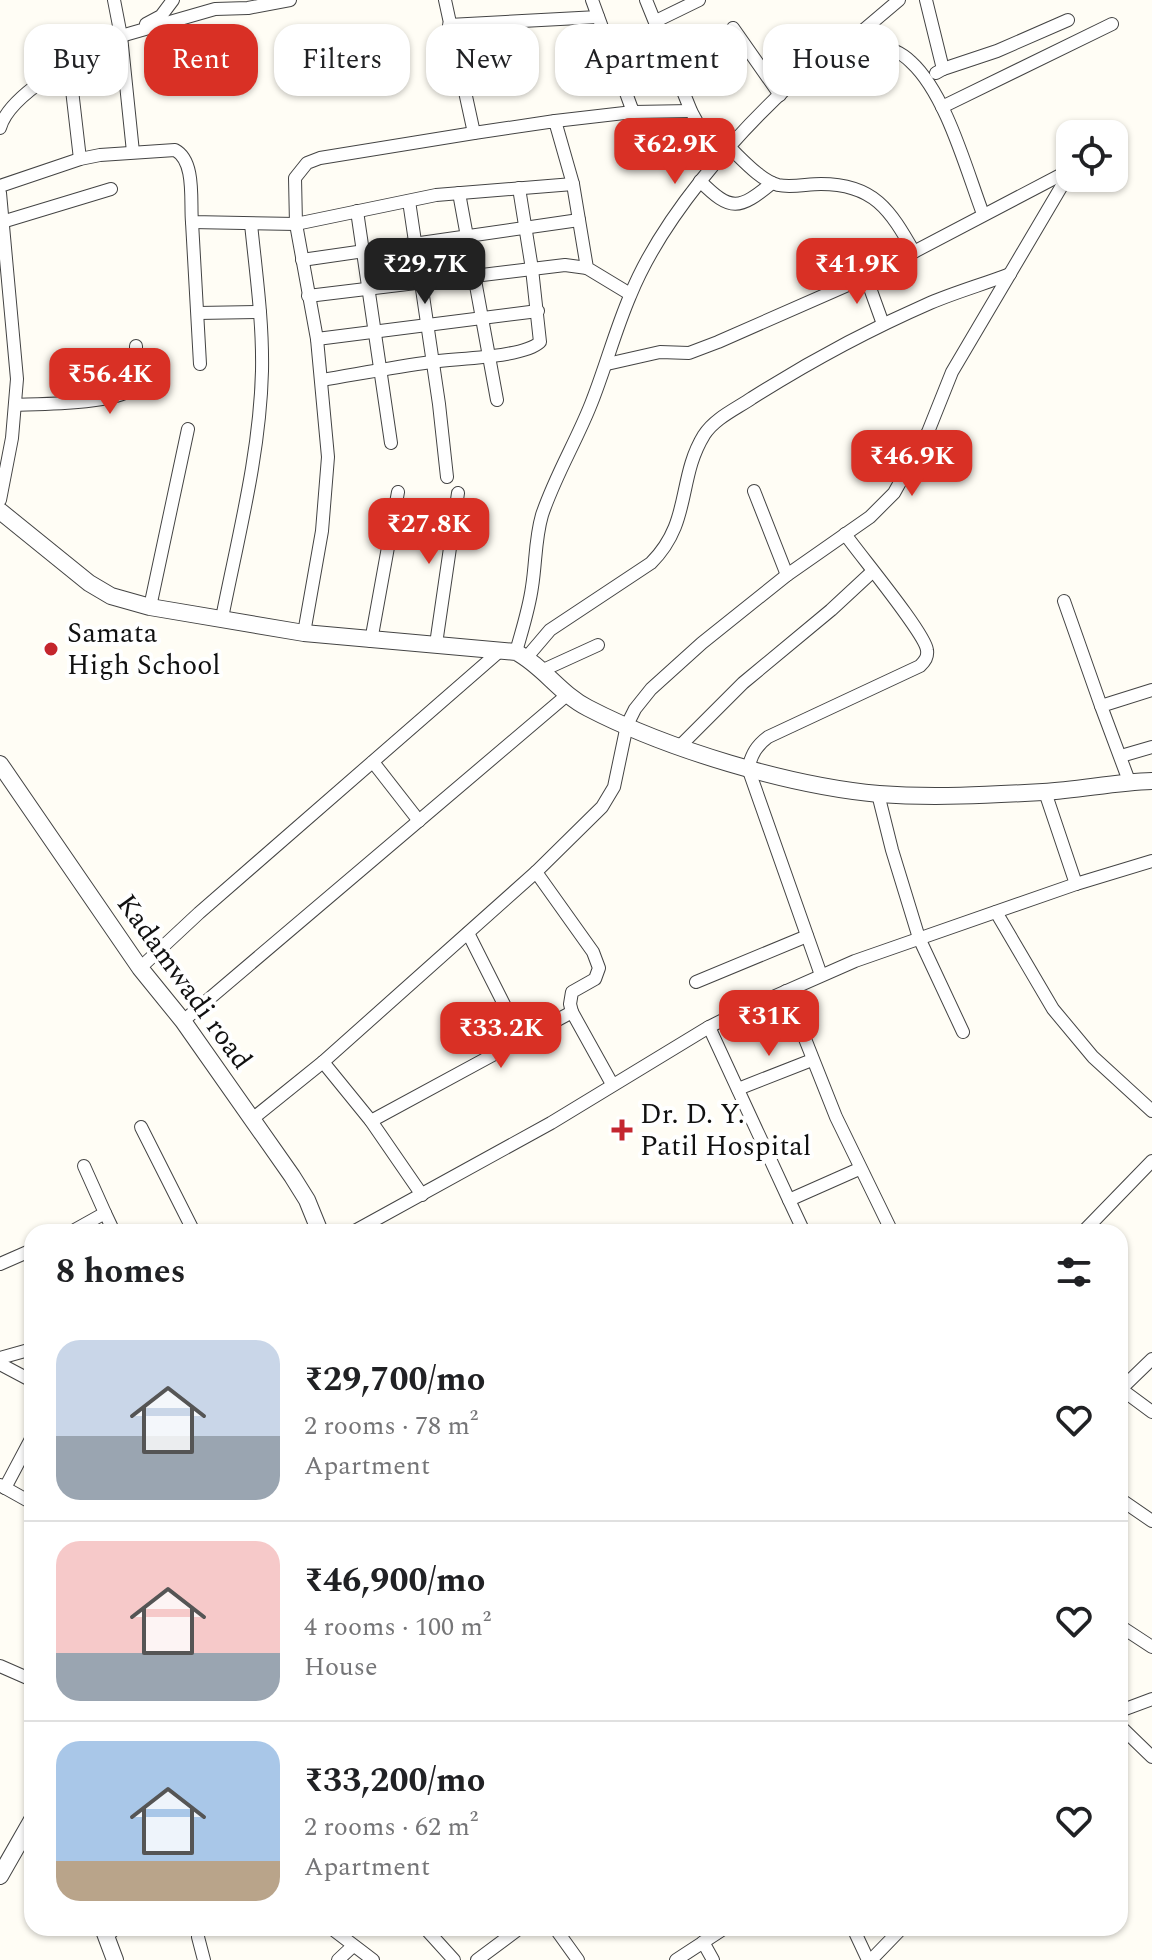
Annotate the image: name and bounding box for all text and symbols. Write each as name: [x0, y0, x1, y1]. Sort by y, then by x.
chip: Buy: [24, 24, 128, 96]
chip: Rent: [144, 24, 258, 96]
chip: Filters: [274, 24, 410, 96]
chip: New: [426, 24, 539, 96]
chip: Apartment: [555, 24, 747, 96]
chip: House: [763, 24, 899, 96]
pin: ₹62.9K: [610, 118, 740, 186]
map controls: [1056, 120, 1128, 192]
button: locate: [1056, 120, 1128, 192]
text: ₹62.9K: [632, 124, 718, 164]
pin: ₹29.7K: [360, 238, 490, 306]
pin: ₹41.9K: [792, 238, 922, 306]
text: ₹29.7K: [382, 244, 468, 284]
text: ₹41.9K: [814, 244, 900, 284]
pin: ₹56.4K: [45, 348, 175, 416]
text: ₹56.4K: [67, 354, 153, 394]
pin: ₹46.9K: [847, 430, 977, 498]
text: ₹46.9K: [869, 436, 955, 476]
pin: ₹27.8K: [364, 498, 494, 566]
text: ₹27.8K: [386, 504, 472, 544]
place label: Samata High School: [67, 612, 221, 687]
marker: Samata High School: [42, 640, 60, 658]
street label: Kadamwadi road: [105, 885, 263, 1079]
pin: ₹31K: [722, 990, 816, 1058]
text: ₹31K: [737, 996, 801, 1036]
pin: ₹33.2K: [436, 1002, 566, 1070]
text: ₹33.2K: [458, 1008, 544, 1048]
place label: Dr. D. Y. Patil Hospital: [640, 1093, 811, 1168]
marker: Dr. D. Y. Patil Hospital: [611, 1119, 633, 1141]
text: 8 homes: [56, 1246, 186, 1298]
icon: filters: [1052, 1250, 1096, 1294]
text: ₹29,700/mo: [304, 1354, 485, 1406]
icon: home: [120, 1372, 216, 1468]
icon: heart: [1052, 1398, 1096, 1442]
text: 2 rooms · 78 m²: [304, 1406, 478, 1446]
text: Apartment: [304, 1446, 430, 1486]
text: ₹46,900/mo: [304, 1555, 485, 1607]
icon: home: [120, 1573, 216, 1669]
icon: heart: [1052, 1599, 1096, 1643]
text: 4 rooms · 100 m²: [304, 1607, 491, 1647]
text: House: [304, 1647, 378, 1687]
text: ₹33,200/mo: [304, 1755, 485, 1807]
icon: home: [120, 1773, 216, 1869]
icon: heart: [1052, 1799, 1096, 1843]
text: 2 rooms · 62 m²: [304, 1807, 478, 1847]
text: Apartment: [304, 1847, 430, 1887]

